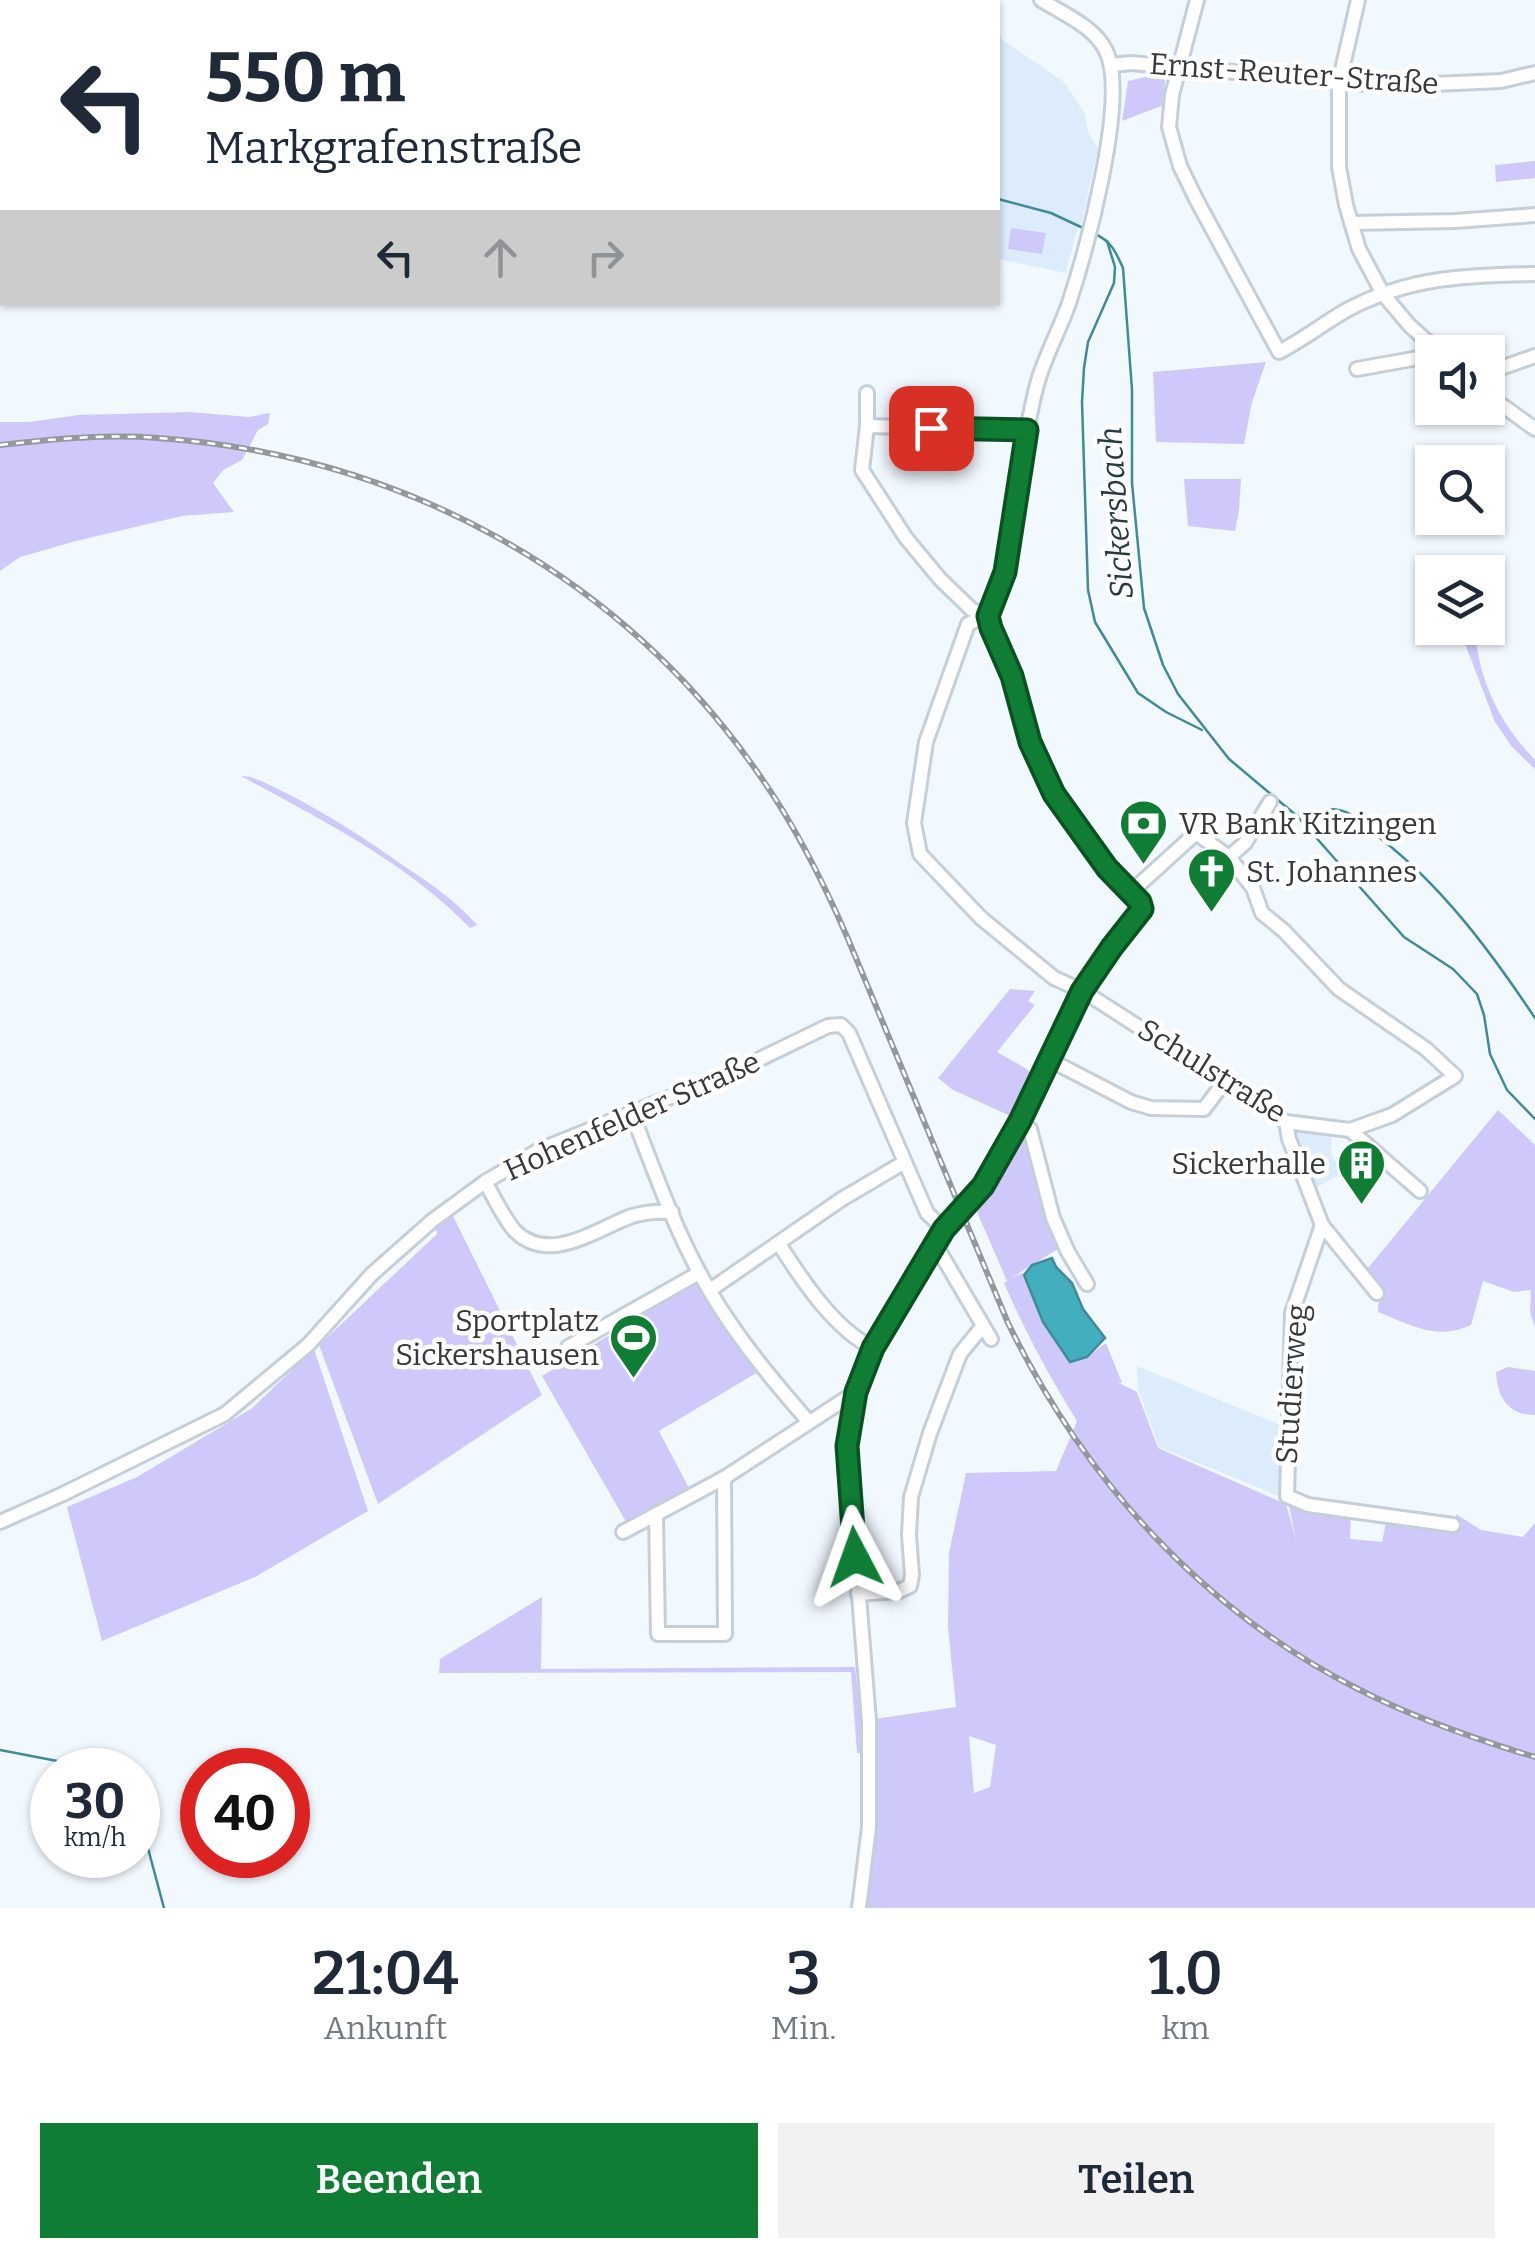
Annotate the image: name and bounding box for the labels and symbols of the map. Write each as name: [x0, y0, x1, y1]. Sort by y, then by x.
street label: Ernst-Reuter-Straße: [1148, 46, 1440, 102]
pin: [889, 386, 974, 471]
water label: Sickersbach: [1091, 426, 1141, 600]
bank icon: VR Bank Kitzingen: [1118, 798, 1170, 866]
place label: VR Bank Kitzingen: [1179, 806, 1437, 842]
church icon: St. Johannes: [1185, 846, 1237, 914]
place label: St. Johannes: [1246, 854, 1417, 890]
street label: Schulstraße: [1131, 1011, 1293, 1131]
street label: Hohenfelder Straße: [499, 1043, 765, 1189]
building icon: Sickerhalle: [1335, 1138, 1387, 1206]
place label: Sickerhalle: [1171, 1146, 1326, 1182]
place label: Sportplatz Sickershausen: [395, 1303, 599, 1373]
street label: Studierweg: [1268, 1303, 1316, 1465]
sports icon: Sportplatz Sickershausen: [608, 1312, 660, 1380]
position arrow: [803, 1505, 907, 1609]
speed limit sign: 40: [180, 1748, 310, 1878]

